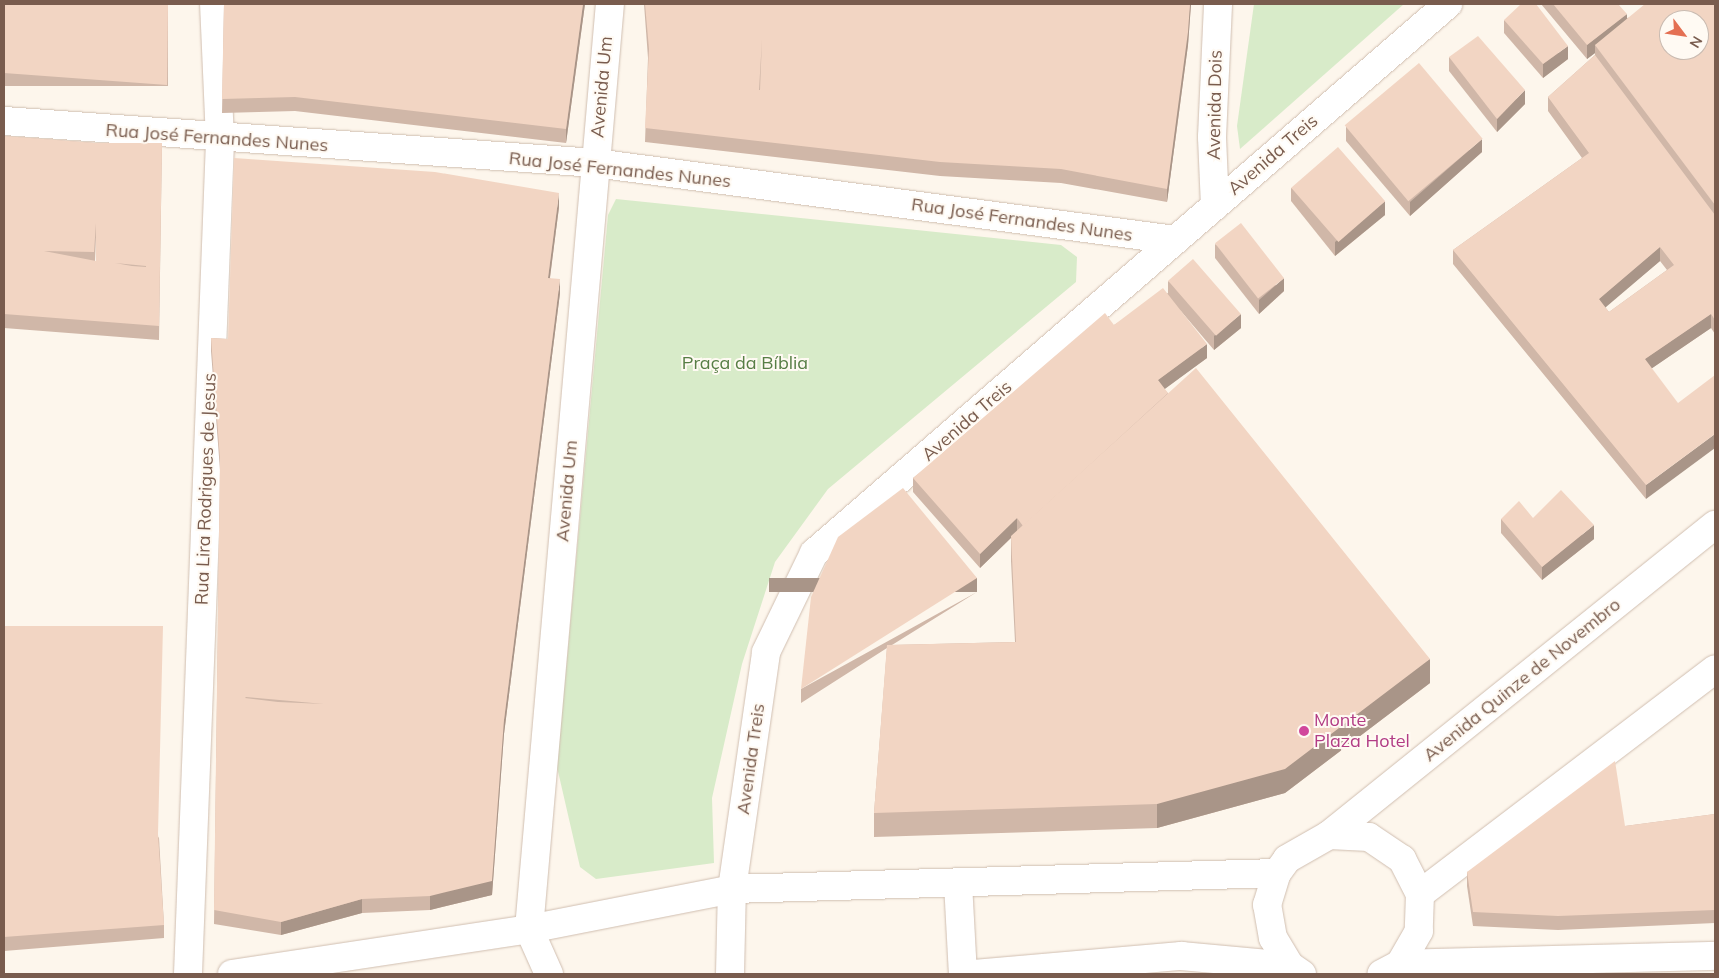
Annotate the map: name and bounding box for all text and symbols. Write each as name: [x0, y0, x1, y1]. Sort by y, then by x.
north arrow: [1659, 10, 1709, 60]
text: N: [1686, 33, 1706, 51]
street label: Avenida Um: [587, 35, 617, 139]
street label: Avenida Dois: [1203, 50, 1227, 160]
street label: Avenida Treis: [1224, 110, 1322, 200]
street label: Rua José Fernandes Nunes: [105, 119, 329, 157]
street label: Rua José Fernandes Nunes: [508, 148, 732, 192]
street label: Rua José Fernandes Nunes: [910, 194, 1134, 246]
park label: Praça da Bíblia: [682, 352, 808, 374]
street label: Rua Lira Rodrigues de Jesus: [191, 372, 221, 606]
street label: Avenida Treis: [918, 376, 1016, 466]
street label: Avenida Um: [552, 439, 582, 543]
street label: Avenida Quinze de Novembro: [1419, 594, 1625, 766]
street label: Avenida Treis: [733, 702, 769, 816]
place label: Monte Plaza Hotel: [1314, 710, 1410, 752]
marker: Monte Plaza Hotel: [1298, 725, 1310, 737]

